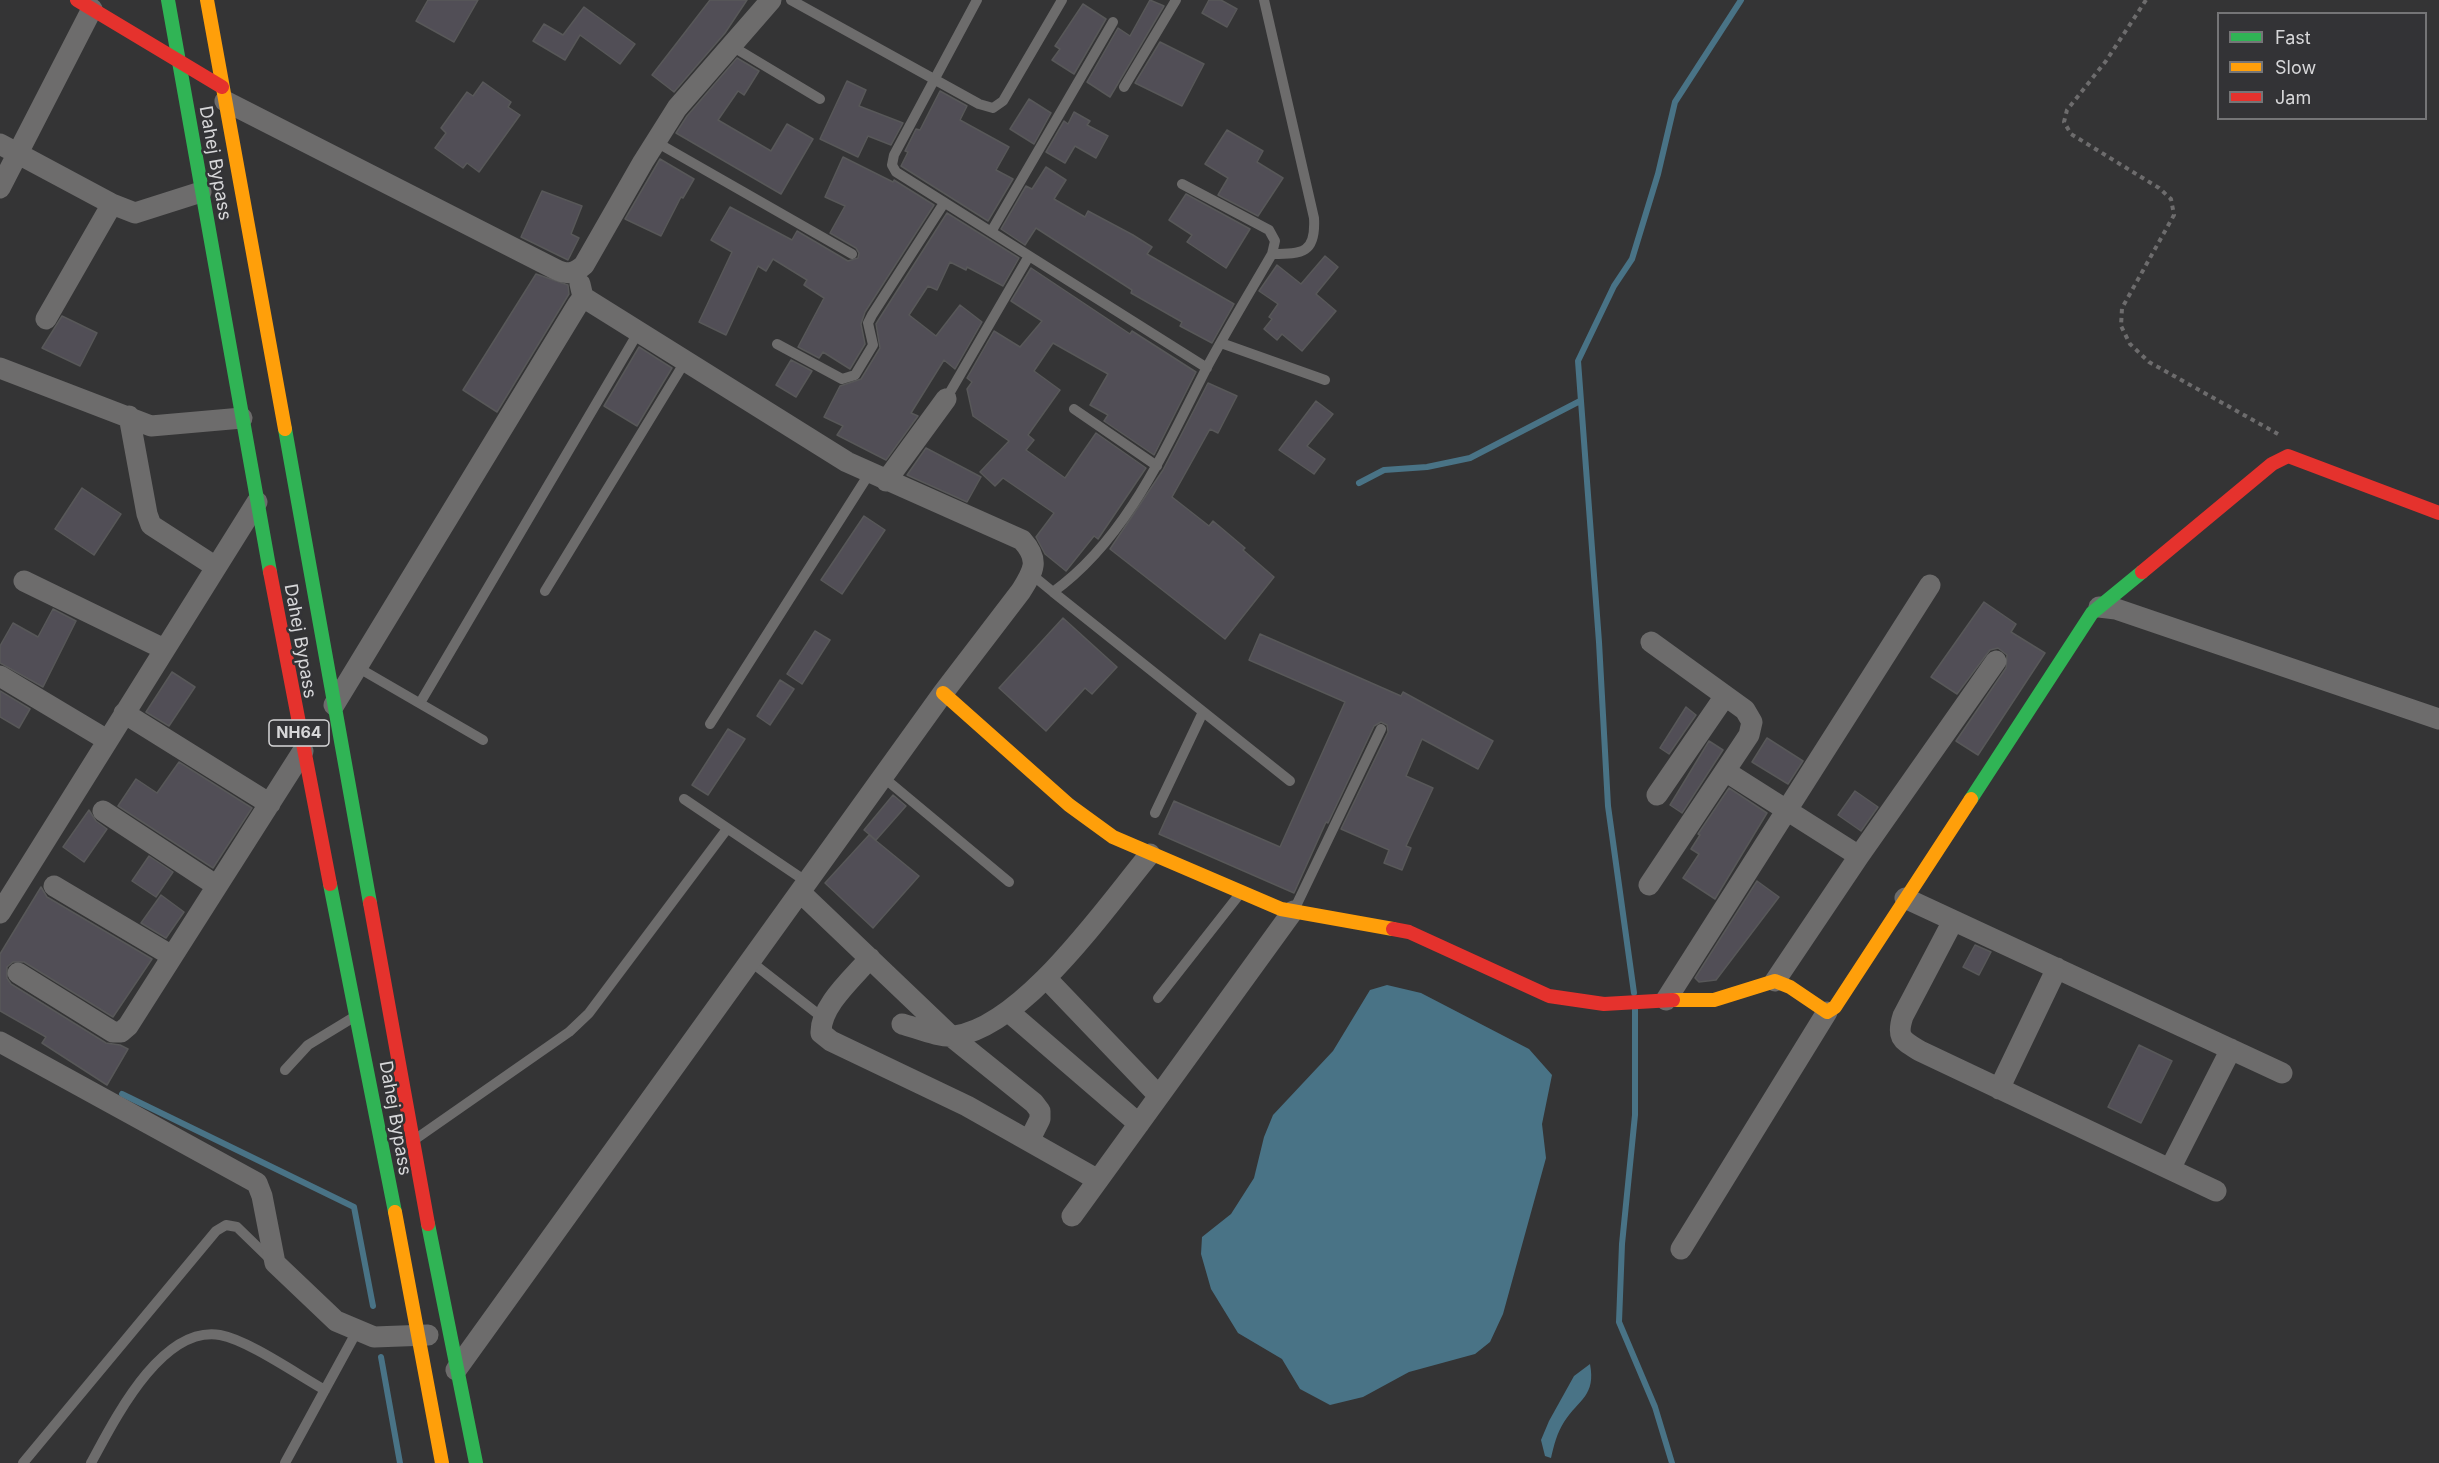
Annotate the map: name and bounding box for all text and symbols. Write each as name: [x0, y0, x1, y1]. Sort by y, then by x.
legend: [2217, 12, 2427, 120]
text: Fast: [2275, 27, 2311, 48]
text: Slow: [2275, 57, 2316, 78]
text: Jam: [2275, 87, 2311, 108]
street label: Dahej Bypass: [194, 104, 236, 222]
street label: Dahej Bypass: [279, 582, 321, 700]
road number: NH64: [269, 720, 329, 746]
street label: Dahej Bypass: [374, 1059, 416, 1177]

